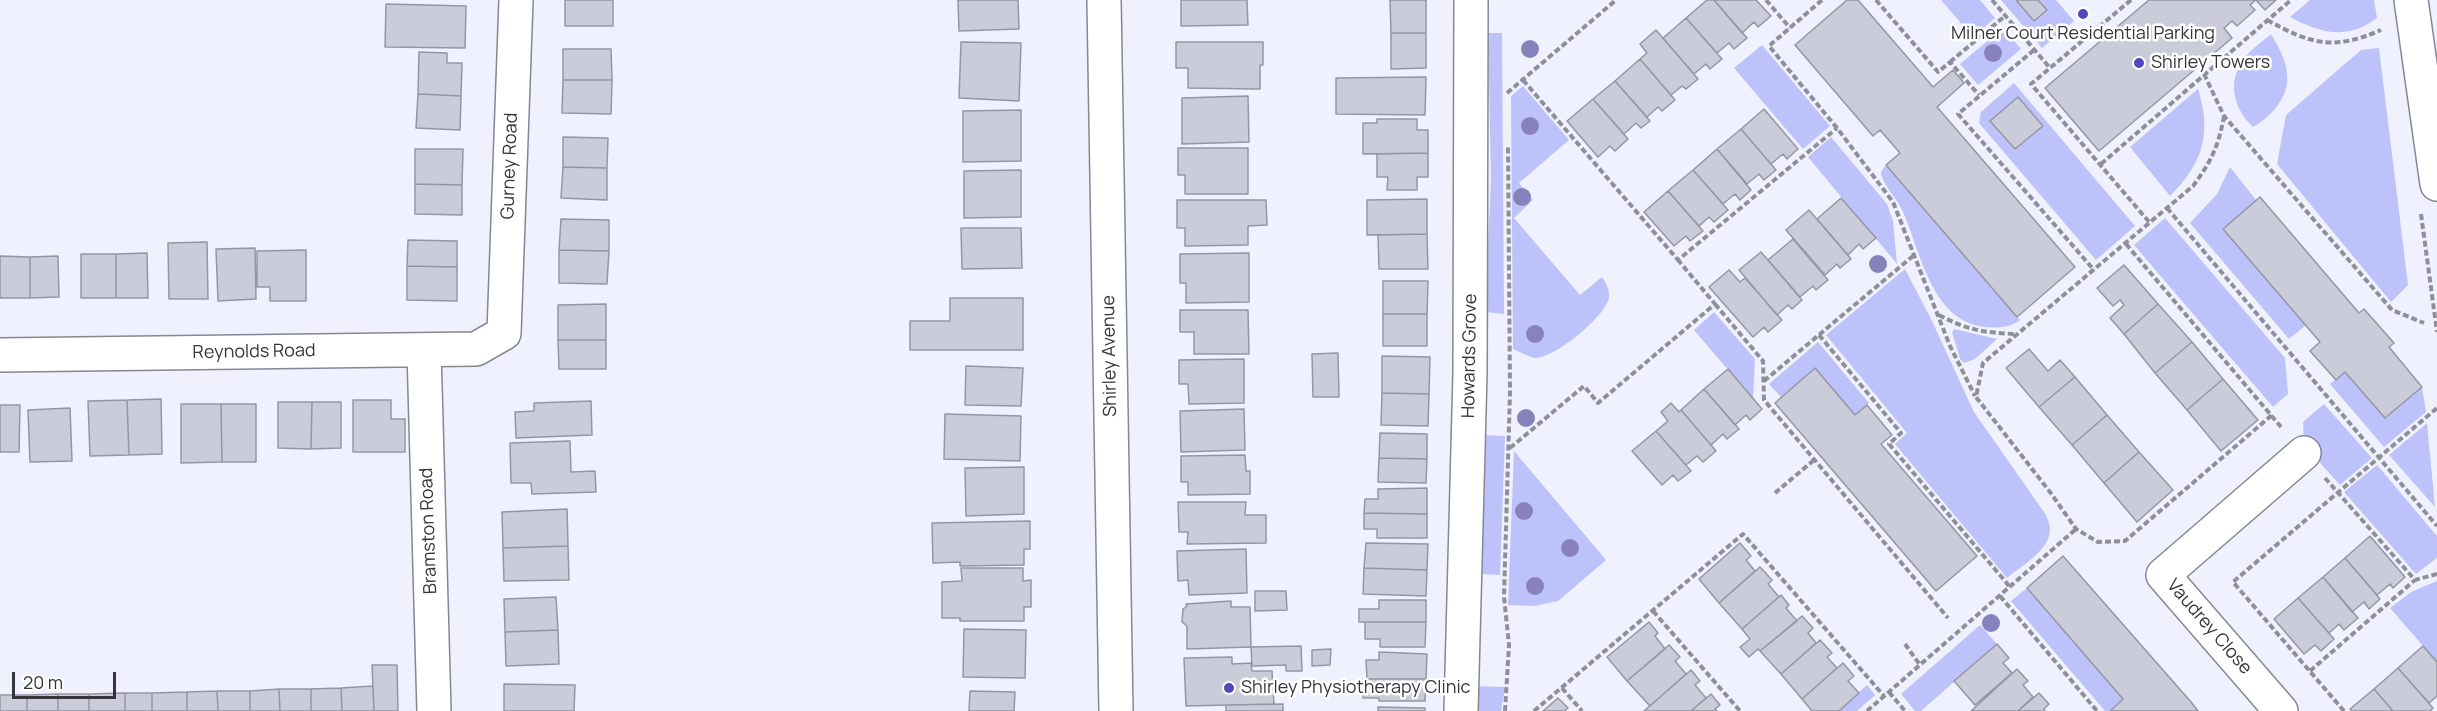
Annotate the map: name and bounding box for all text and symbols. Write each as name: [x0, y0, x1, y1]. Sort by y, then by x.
marker: Milner Court Residential Parking: [2076, 7, 2090, 21]
place label: Milner Court Residential Parking: [1951, 23, 2215, 45]
place label: Shirley Towers: [2151, 52, 2270, 74]
marker: Shirley Towers: [2132, 56, 2146, 70]
street label: Gurney Road: [497, 112, 523, 220]
street label: Howards Grove: [1458, 294, 1482, 418]
street label: Shirley Avenue: [1098, 295, 1122, 417]
street label: Reynolds Road: [192, 340, 316, 364]
street label: Bramston Road: [416, 467, 442, 595]
street label: Vaudrey Close: [2162, 575, 2256, 679]
scale bar: [15, 660, 118, 698]
text: 20 m: [23, 670, 63, 694]
place label: Shirley Physiotherapy Clinic: [1241, 677, 1471, 699]
marker: Shirley Physiotherapy Clinic: [1222, 681, 1236, 695]

